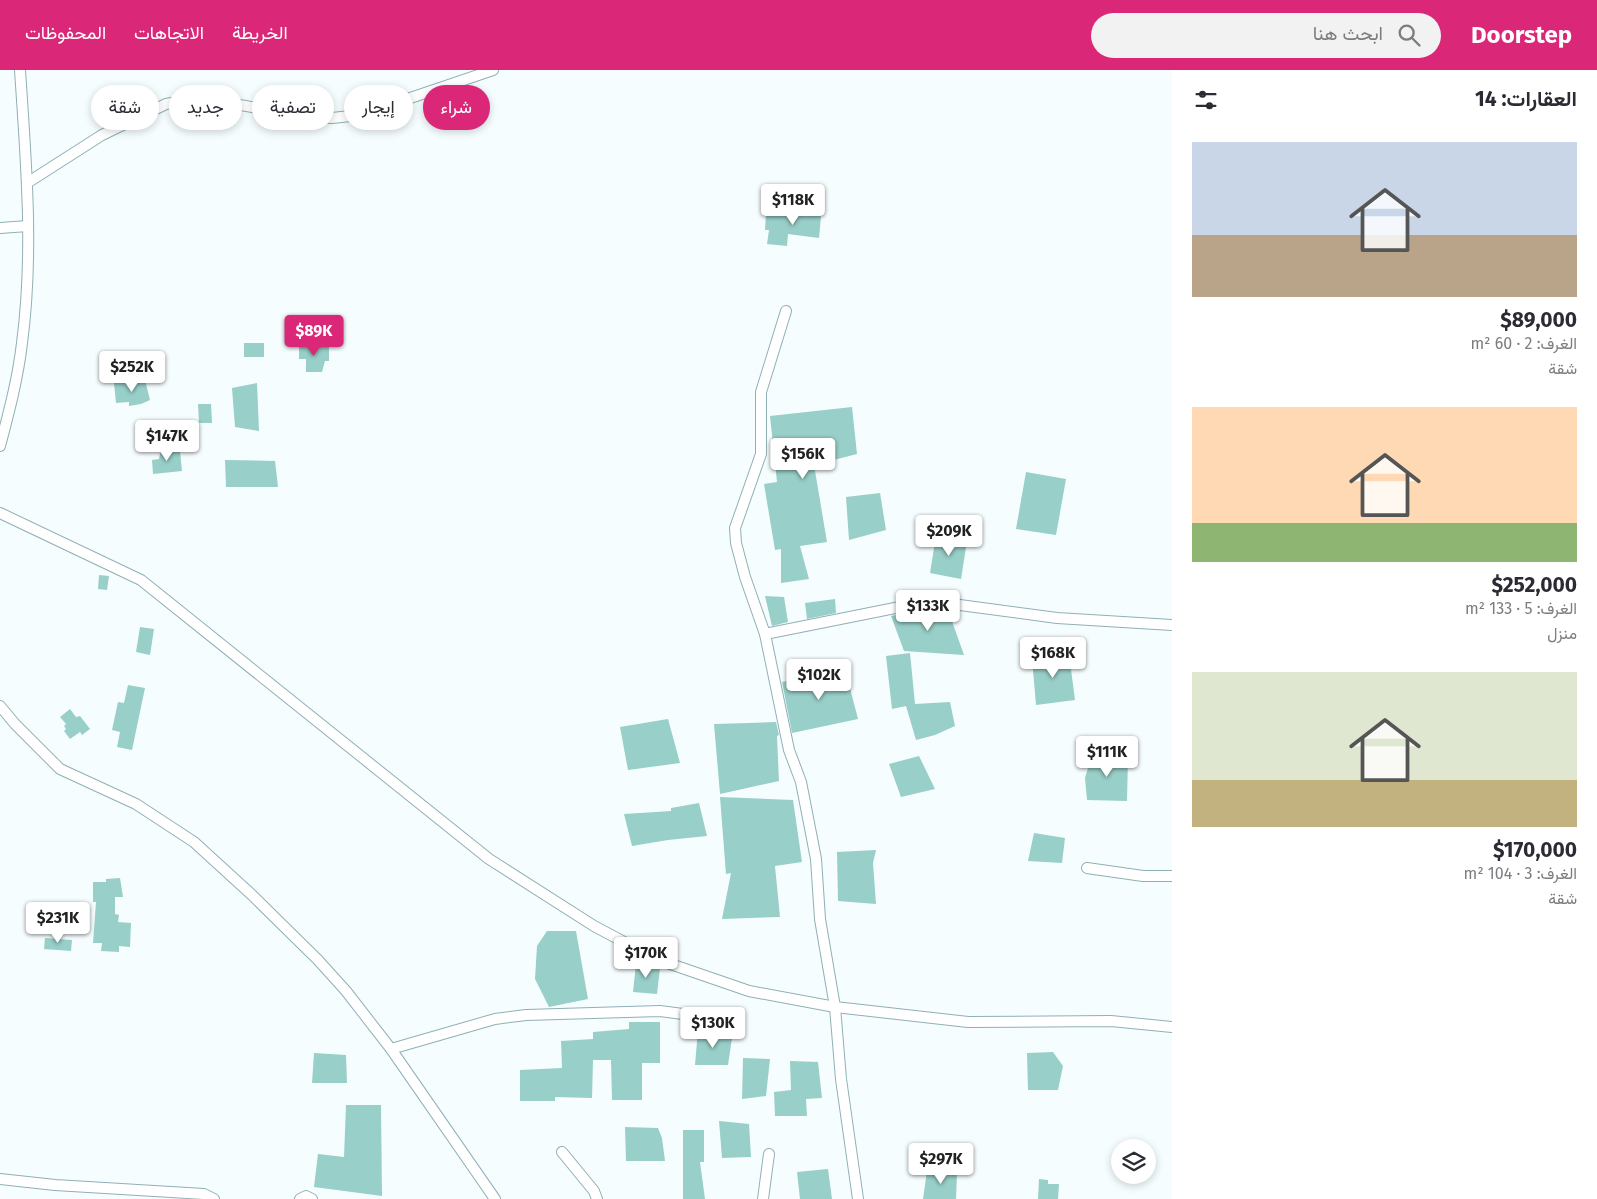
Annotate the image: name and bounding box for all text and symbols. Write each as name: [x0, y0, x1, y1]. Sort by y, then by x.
search box: [1091, 13, 1441, 58]
icon: search: [1395, 21, 1423, 49]
text: Doorstep: [1471, 21, 1572, 49]
text: المحفوظات: [25, 22, 106, 44]
text: الاتجاهات: [134, 22, 204, 44]
text: الخريطة: [232, 22, 288, 44]
text: ابحث هنا: [1313, 22, 1383, 45]
chip: شقة: [91, 85, 159, 130]
chip: جديد: [169, 85, 242, 130]
chip: تصفية: [252, 85, 334, 130]
chip: إيجار: [344, 85, 413, 130]
chip: شراء: [423, 85, 490, 130]
icon: filters: [1192, 86, 1220, 114]
text: العقارات: 14: [1475, 86, 1577, 112]
icon: home: [1340, 175, 1430, 265]
pin: $118K: [758, 184, 828, 226]
text: $118K: [772, 190, 814, 209]
text: $89,000: [1500, 307, 1577, 333]
pin: $89K: [284, 314, 344, 357]
text: $89K: [296, 321, 332, 340]
text: الغرف: 2 · 60 m²: [1470, 334, 1577, 353]
pin: $252K: [97, 350, 167, 393]
text: $252K: [110, 357, 154, 376]
text: شقة: [1548, 359, 1577, 378]
pin: $147K: [132, 420, 202, 462]
text: $147K: [146, 426, 188, 445]
pin: $156K: [768, 438, 838, 480]
icon: home: [1340, 440, 1430, 530]
text: $156K: [781, 444, 825, 463]
pin: $209K: [914, 514, 984, 557]
text: $209K: [926, 521, 972, 540]
text: $252,000: [1491, 572, 1577, 598]
pin: $133K: [893, 590, 963, 632]
text: $133K: [907, 596, 949, 615]
text: الغرف: 5 · 133 m²: [1465, 599, 1577, 618]
text: منزل: [1547, 624, 1577, 643]
pin: $168K: [1018, 636, 1088, 679]
text: $168K: [1031, 643, 1075, 662]
pin: $102K: [784, 658, 854, 701]
text: $102K: [797, 665, 841, 684]
icon: home: [1340, 705, 1430, 795]
pin: $111K: [1072, 736, 1142, 778]
text: $111K: [1087, 742, 1127, 761]
text: $170,000: [1493, 837, 1577, 863]
text: الغرف: 3 · 104 m²: [1464, 864, 1577, 883]
text: شقة: [1548, 889, 1577, 908]
pin: $231K: [23, 902, 93, 944]
text: $231K: [37, 908, 79, 927]
pin: $170K: [611, 936, 681, 979]
text: $170K: [625, 943, 667, 962]
pin: $130K: [678, 1006, 748, 1049]
text: $130K: [691, 1013, 735, 1032]
map controls: [1111, 1139, 1156, 1184]
button: layers: [1111, 1139, 1156, 1184]
pin: $297K: [906, 1142, 976, 1185]
text: $297K: [919, 1149, 963, 1168]

